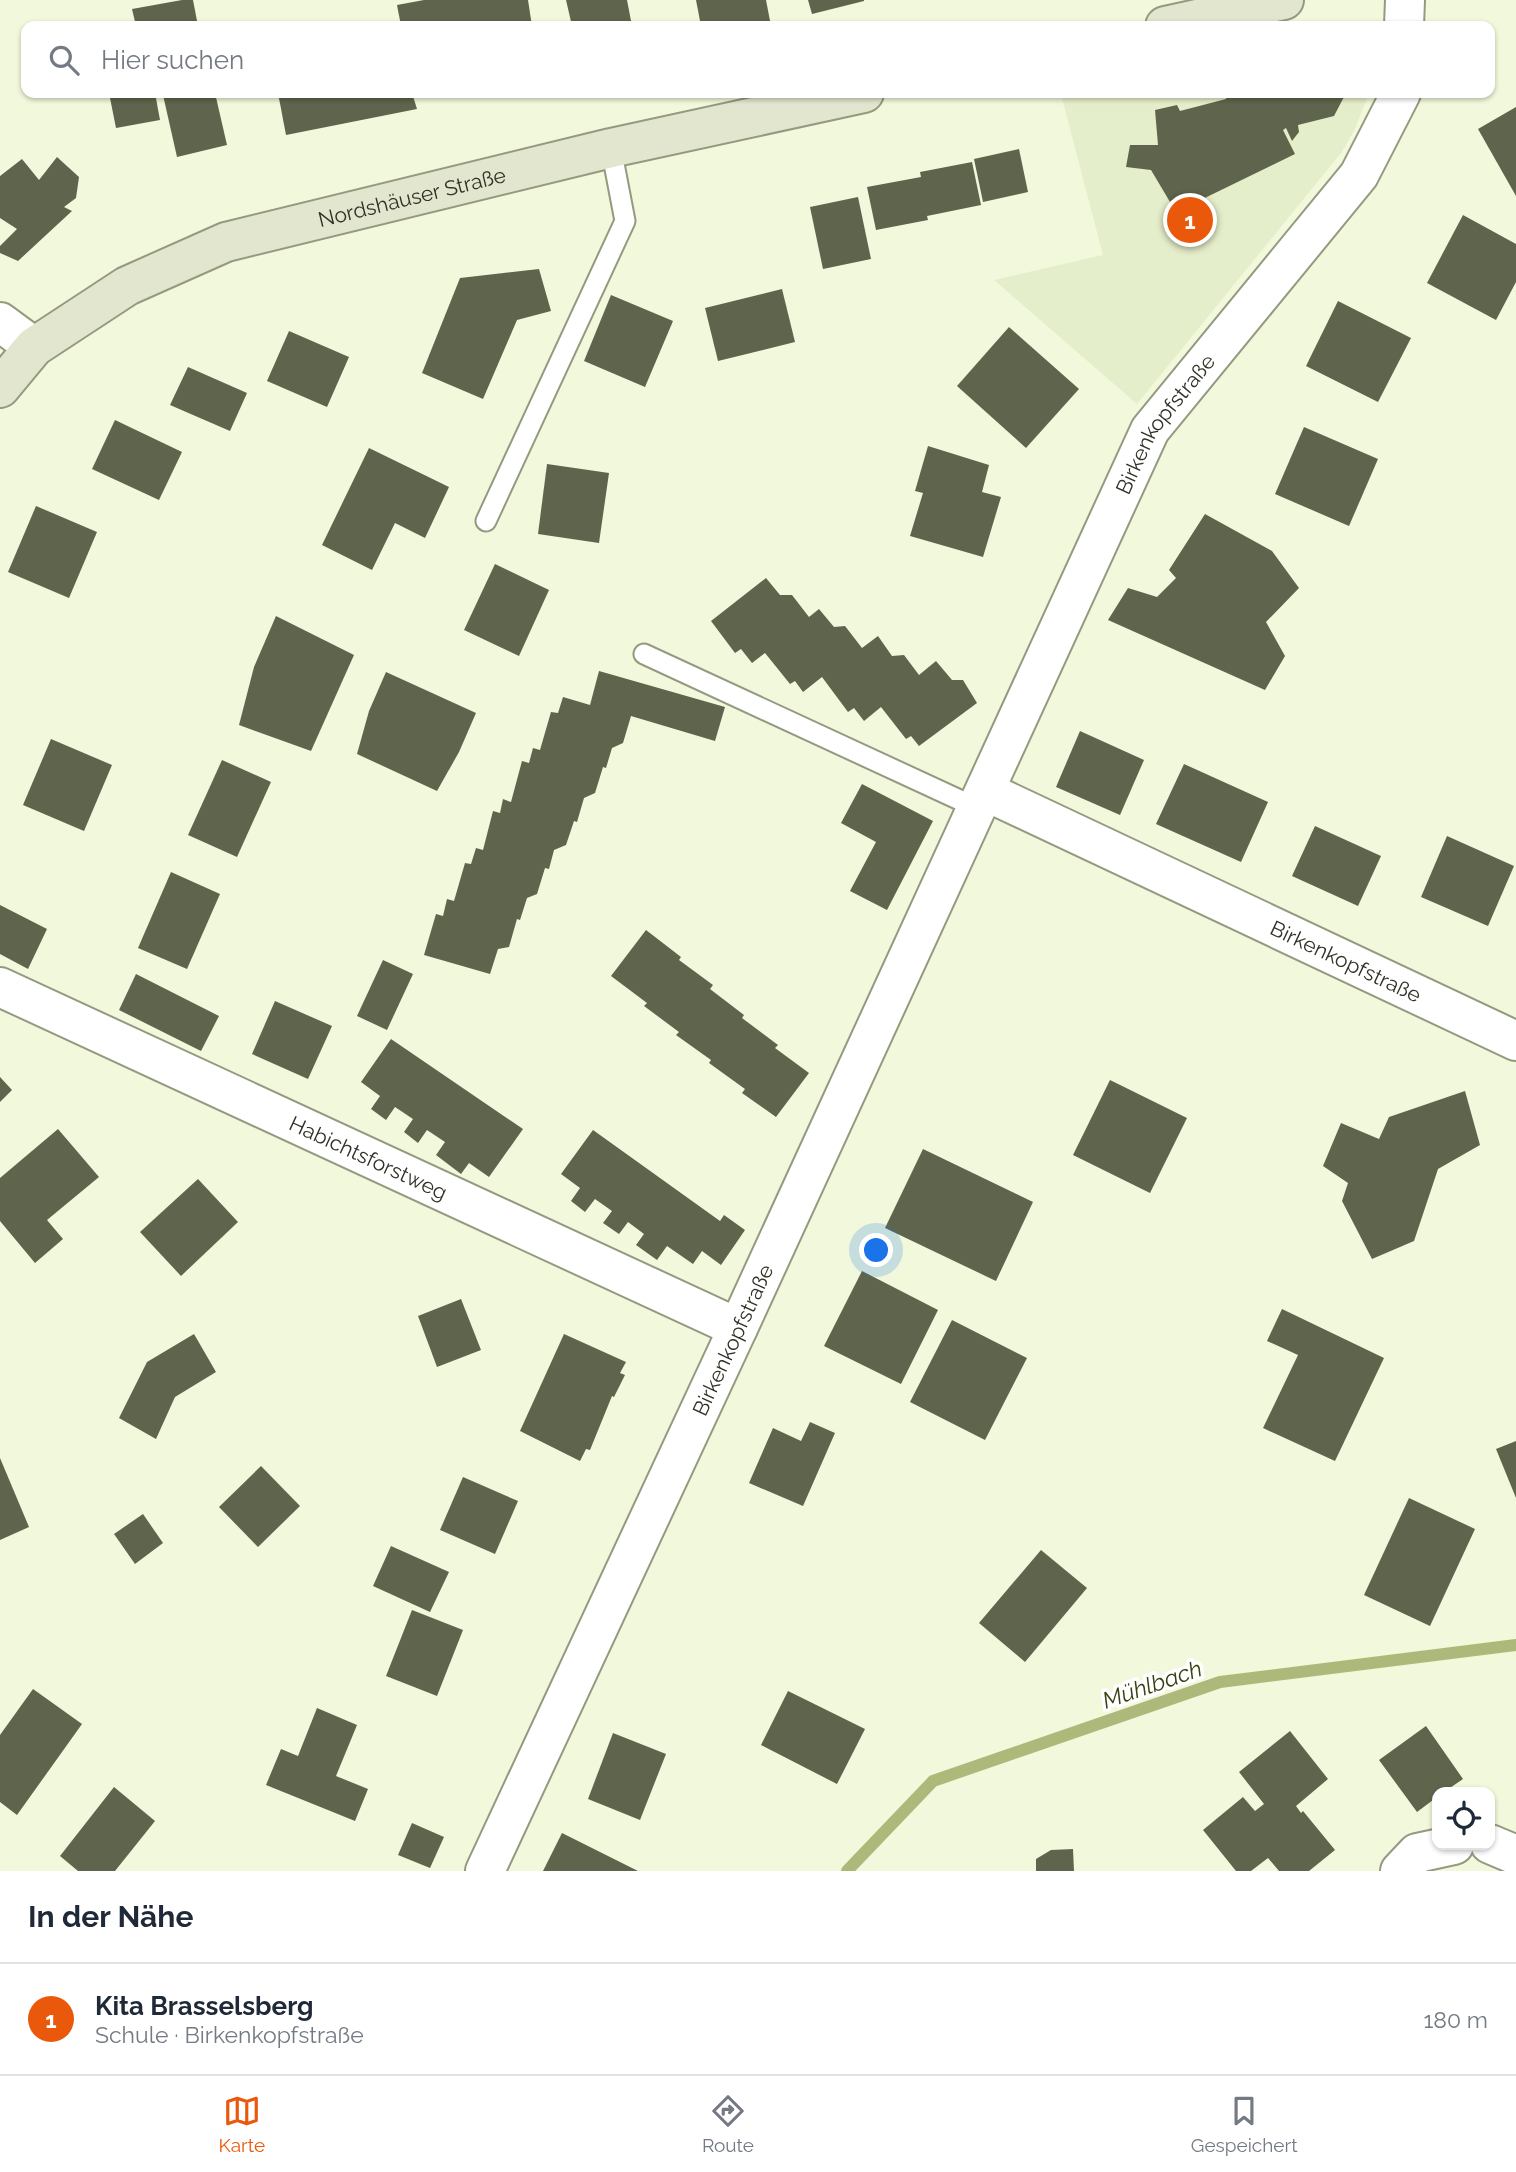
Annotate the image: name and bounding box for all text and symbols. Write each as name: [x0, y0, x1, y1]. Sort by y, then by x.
search box: [21, 21, 1495, 98]
icon: search: [45, 41, 83, 79]
text: Hier suchen: [101, 45, 244, 75]
street label: Nordshäuser Straße: [315, 162, 508, 232]
pin: 1: [1167, 194, 1213, 246]
street label: Birkenkopfstraße: [1110, 349, 1220, 498]
street label: Birkenkopfstraße: [1267, 915, 1425, 1007]
street label: Habichtsforstweg: [286, 1110, 451, 1204]
your location: [859, 1233, 893, 1267]
street label: Birkenkopfstraße: [687, 1260, 778, 1419]
water label: Mühlbach: [1099, 1654, 1205, 1714]
map controls: [1432, 1787, 1495, 1850]
button: locate: [1432, 1787, 1495, 1850]
text: In der Nähe: [28, 1899, 193, 1934]
text: Kita Brasselsberg: [95, 1991, 314, 2021]
text: 1: [45, 2006, 57, 2033]
text: 180 m: [1423, 2006, 1488, 2033]
text: Schule · Birkenkopfstraße: [95, 2021, 364, 2048]
tab: Karte: [218, 2092, 265, 2156]
tab: Route: [702, 2092, 754, 2156]
tab: Gespeichert: [1191, 2092, 1298, 2156]

